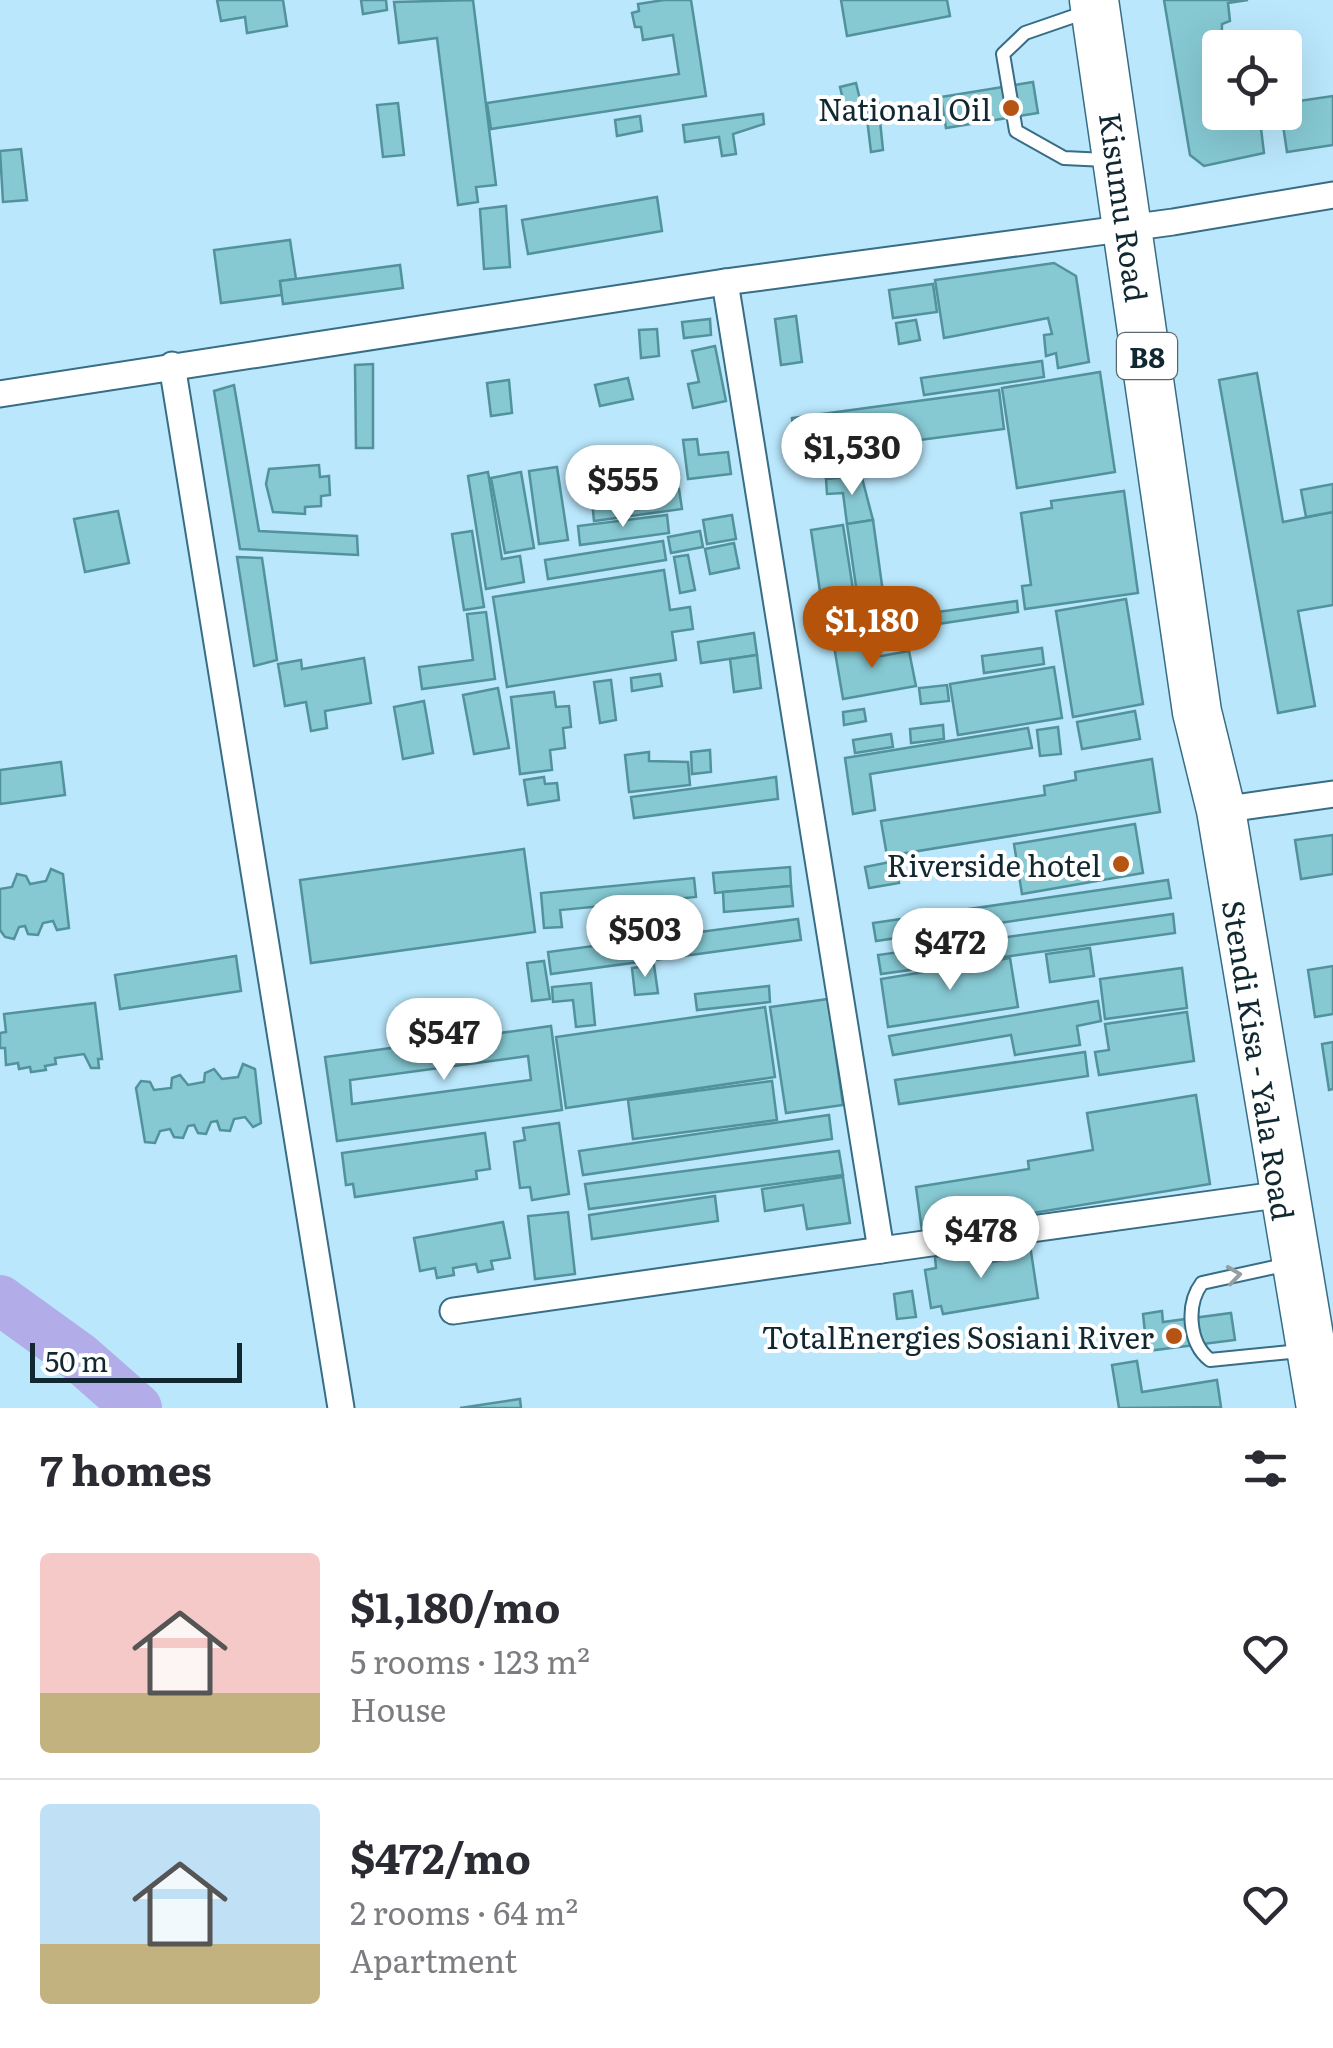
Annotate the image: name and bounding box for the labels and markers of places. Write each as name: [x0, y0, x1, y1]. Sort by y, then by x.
place label: National Oil: [818, 86, 991, 130]
marker: National Oil: [1000, 97, 1022, 119]
pin: $1,530: [771, 413, 933, 498]
pin: $555: [564, 445, 682, 530]
pin: $1,180: [791, 586, 953, 671]
place label: Riverside hotel: [887, 842, 1101, 886]
marker: Riverside hotel: [1110, 853, 1132, 875]
pin: $503: [586, 895, 704, 980]
pin: $472: [891, 908, 1009, 993]
pin: $547: [385, 998, 503, 1083]
pin: $478: [922, 1196, 1040, 1281]
place label: TotalEnergies Sosiani River: [761, 1314, 1154, 1358]
marker: TotalEnergies Sosiani River: [1163, 1325, 1185, 1347]

